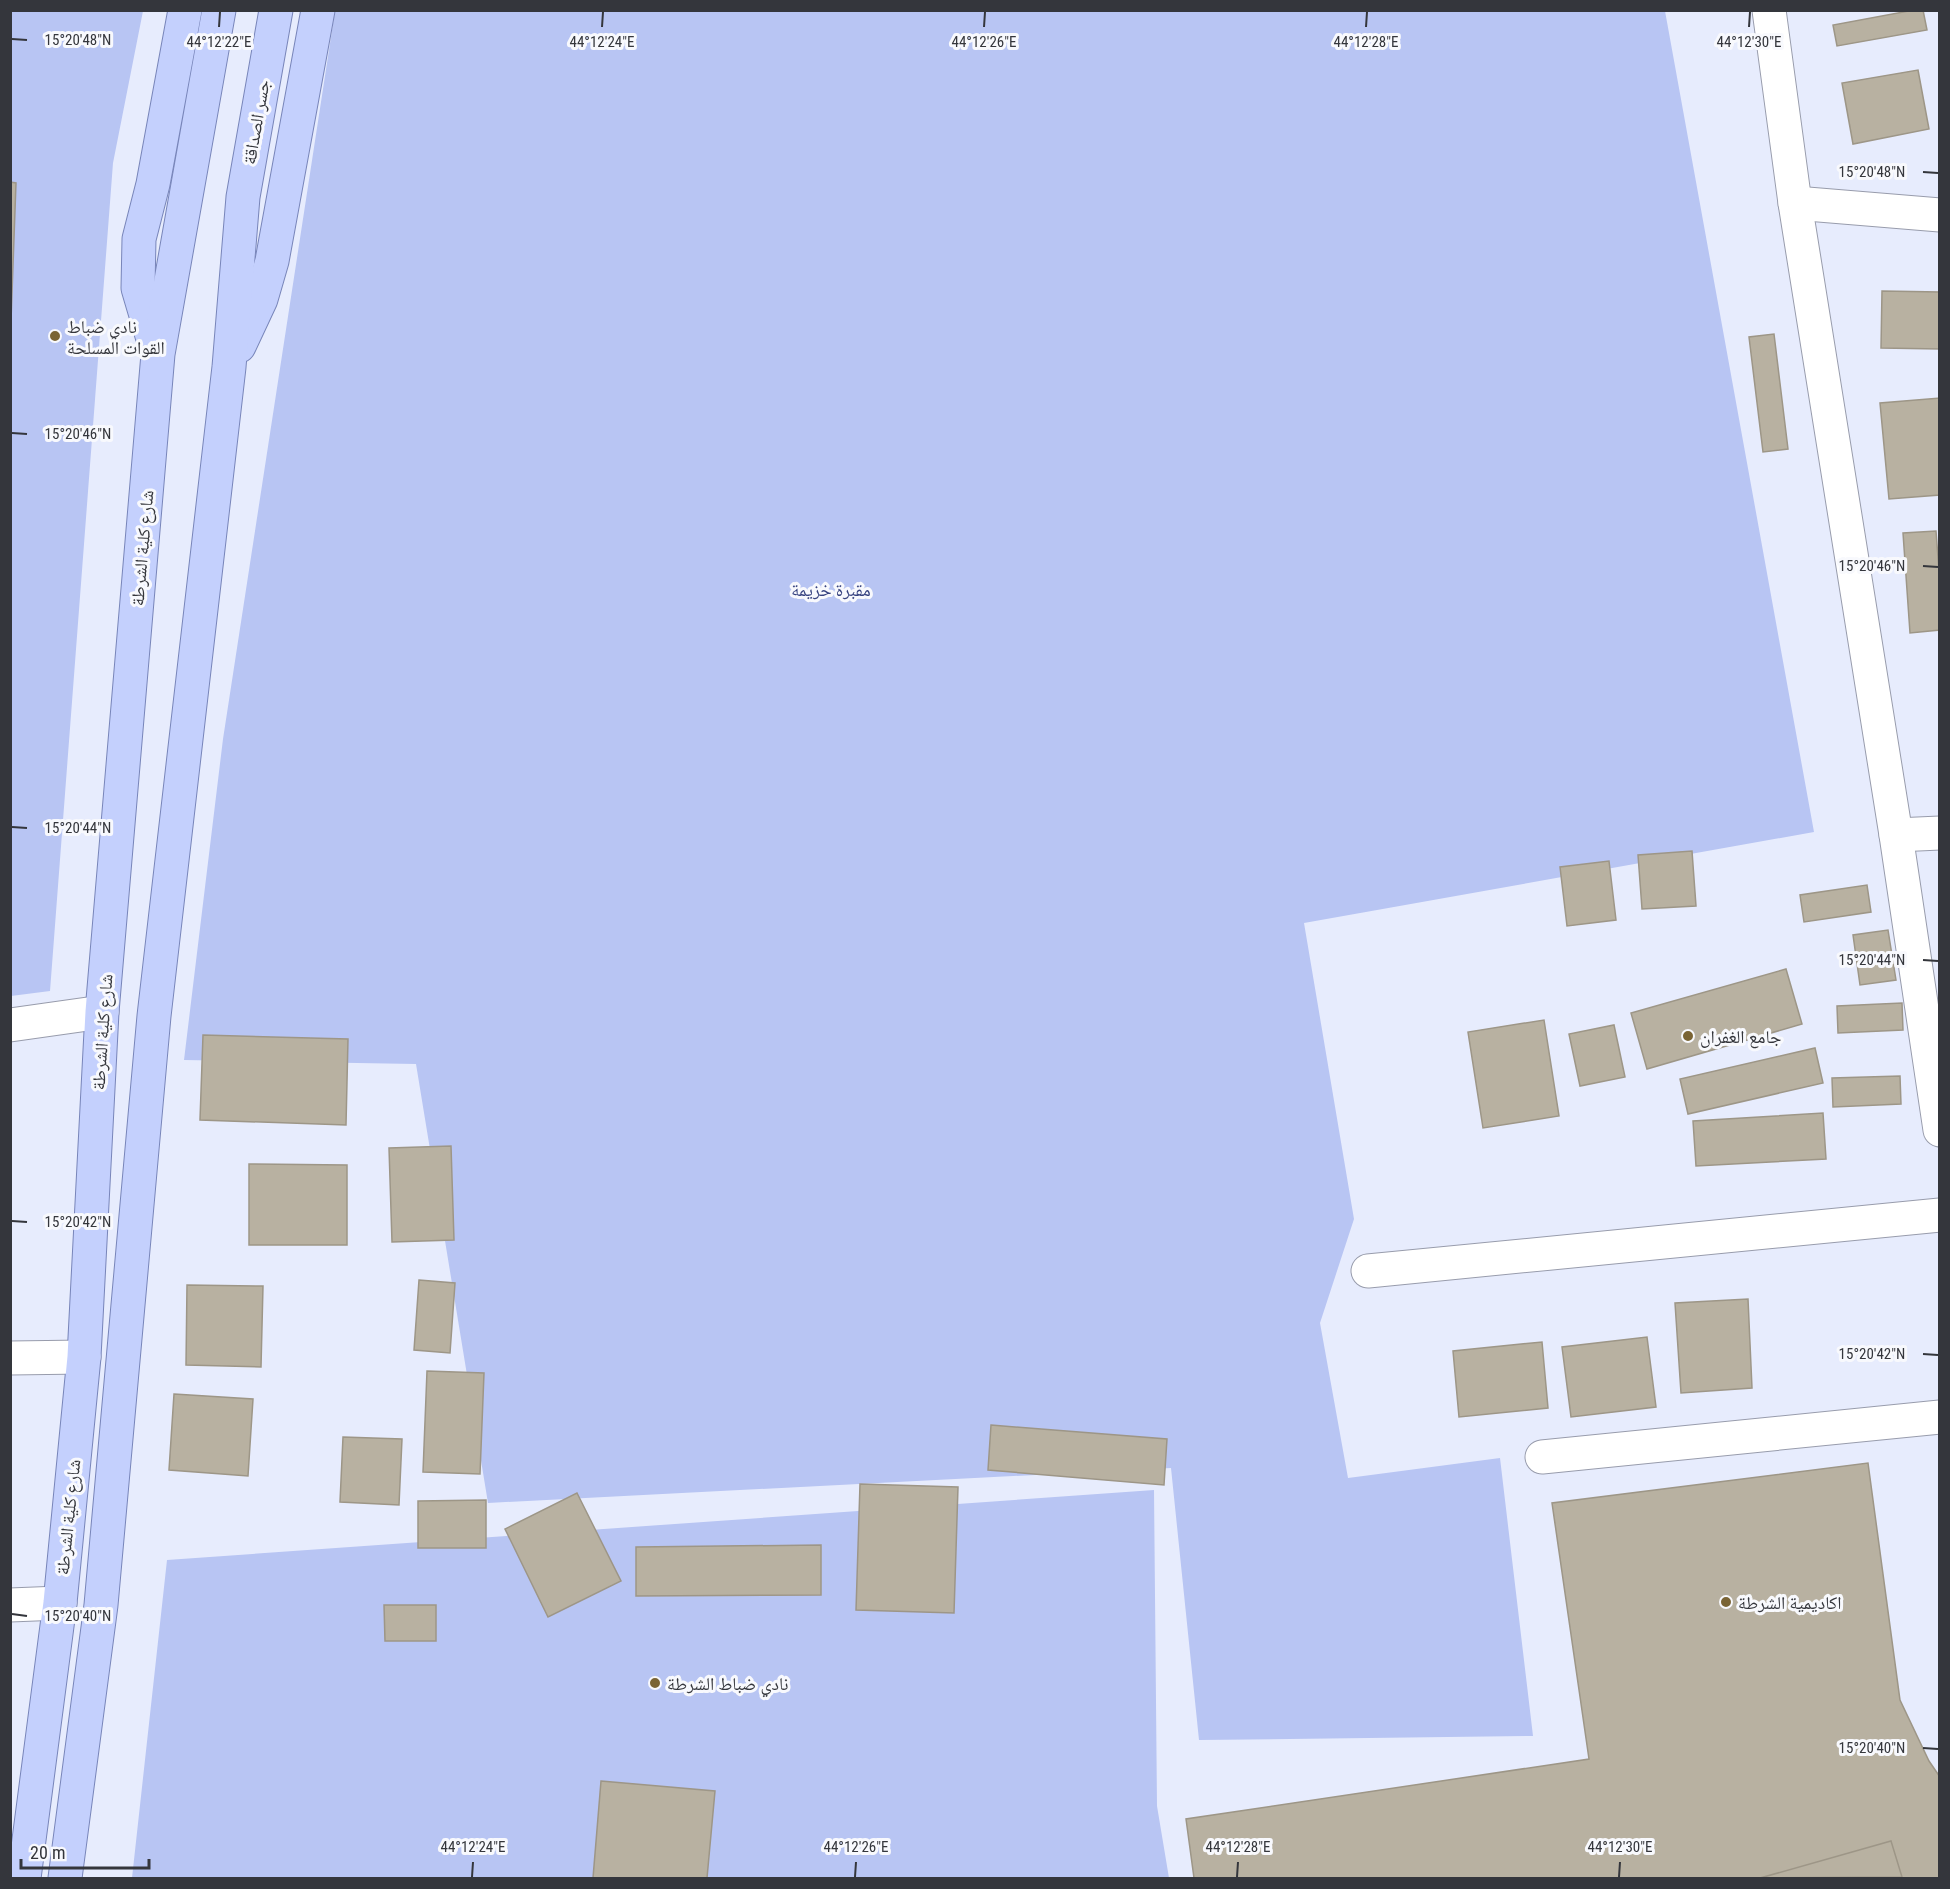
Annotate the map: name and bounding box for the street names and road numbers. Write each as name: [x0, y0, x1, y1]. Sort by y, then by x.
street label: جسر الصداقة: [238, 78, 274, 166]
street label: شارع كلية الشرطة: [126, 489, 159, 607]
street label: شارع كلية الشرطة: [87, 973, 118, 1091]
street label: شارع كلية الشرطة: [51, 1458, 86, 1576]

